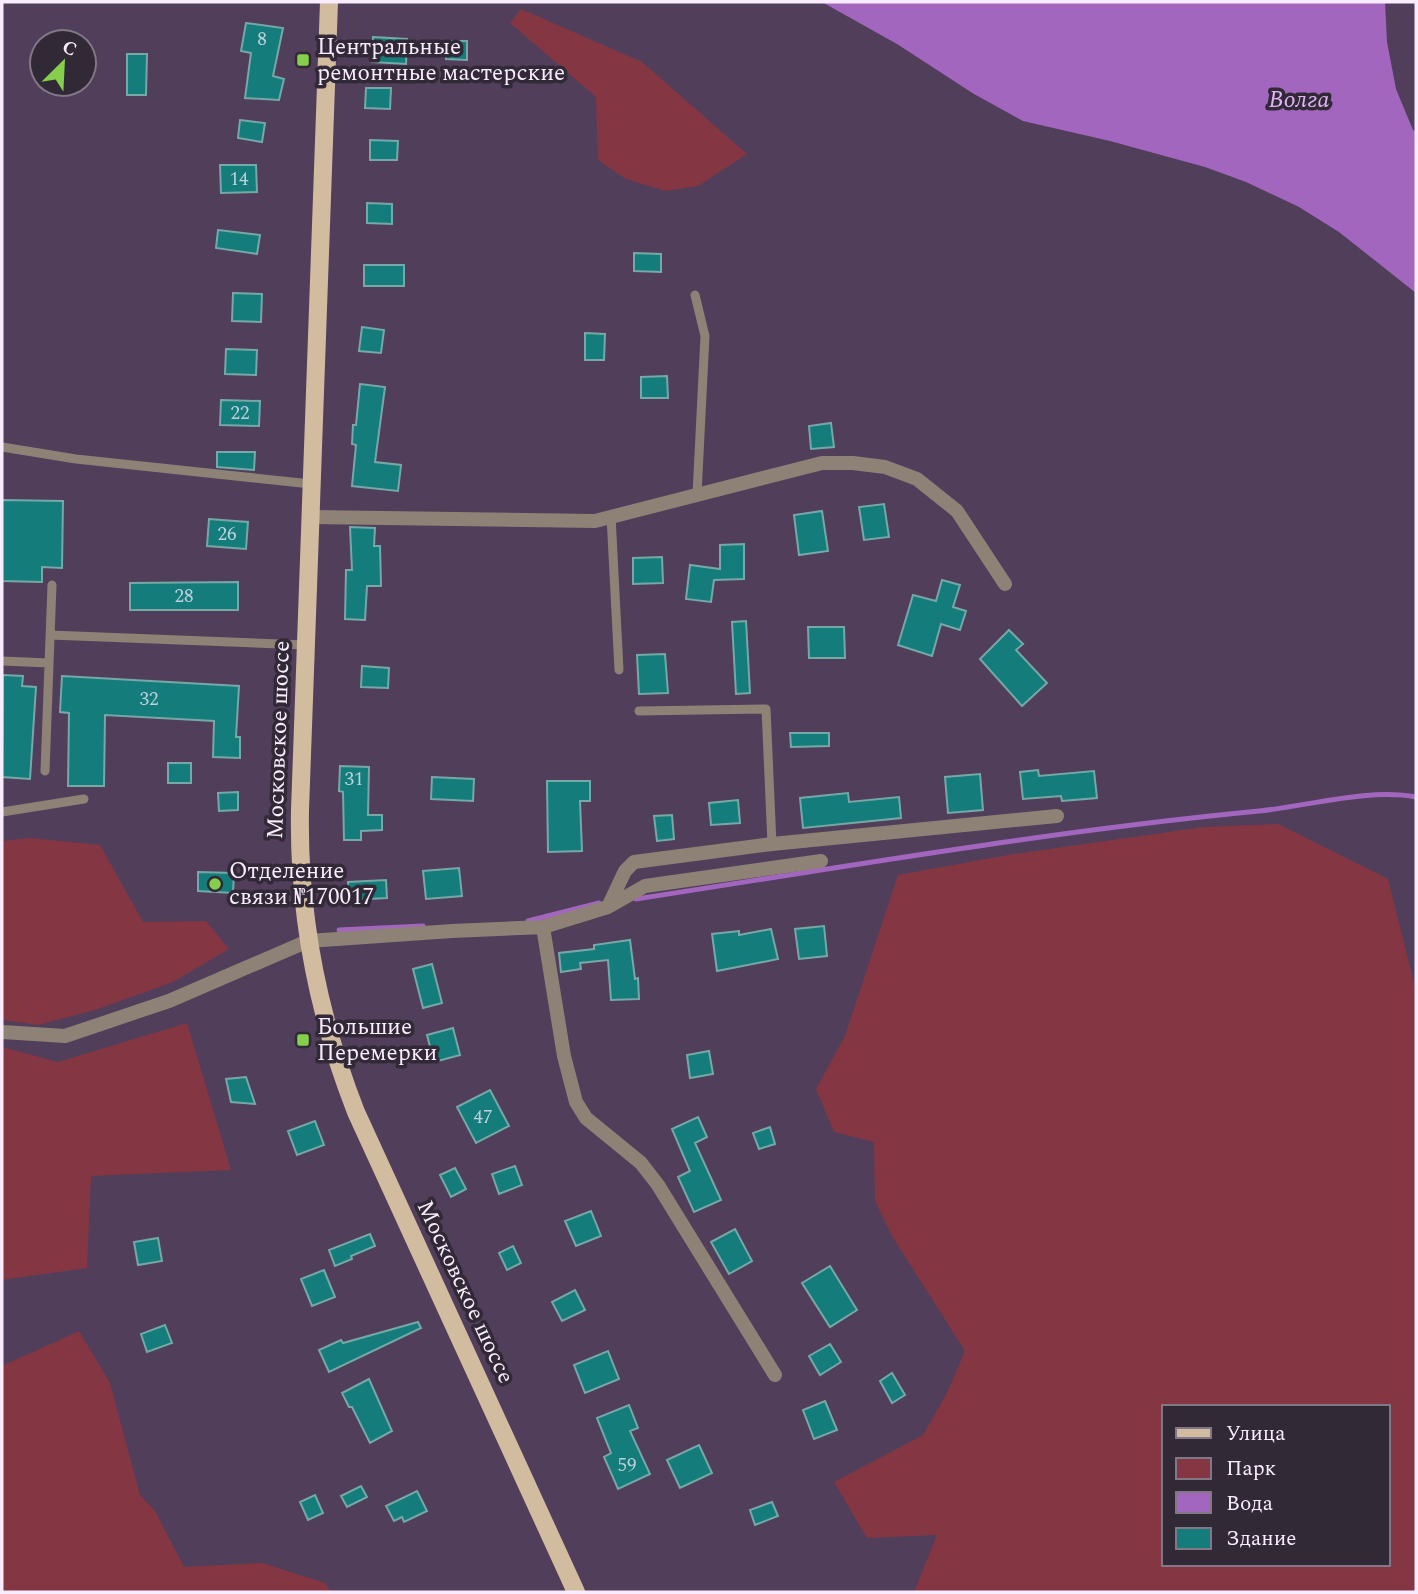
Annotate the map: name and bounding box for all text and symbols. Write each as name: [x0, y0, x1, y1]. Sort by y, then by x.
house number: 8: [257, 25, 267, 54]
north arrow: [28, 28, 98, 98]
place label: Центральные ремонтные мастерские: [317, 30, 565, 91]
text: С: [57, 33, 81, 65]
marker: Центральные ремонтные мастерские: [295, 52, 311, 68]
water label: Волга: [1269, 82, 1329, 118]
house number: 14: [229, 165, 249, 194]
house number: 22: [230, 399, 250, 428]
house number: 26: [217, 520, 237, 549]
house number: 28: [174, 582, 194, 611]
street label: Московское шоссе: [258, 640, 300, 840]
house number: 32: [139, 685, 159, 714]
house number: 31: [344, 765, 364, 794]
place label: Отделение связи №170017: [229, 854, 374, 915]
marker: Отделение связи №170017: [207, 876, 223, 892]
place label: Большие Перемерки: [317, 1010, 437, 1071]
marker: Большие Перемерки: [295, 1032, 311, 1048]
house number: 47: [473, 1103, 493, 1132]
street label: Московское шоссе: [407, 1195, 523, 1389]
legend: [1162, 1405, 1390, 1566]
text: Улица: [1226, 1418, 1286, 1450]
house number: 59: [617, 1451, 637, 1480]
text: Парк: [1226, 1453, 1277, 1485]
text: Вода: [1226, 1488, 1274, 1520]
text: Здание: [1226, 1523, 1296, 1555]

